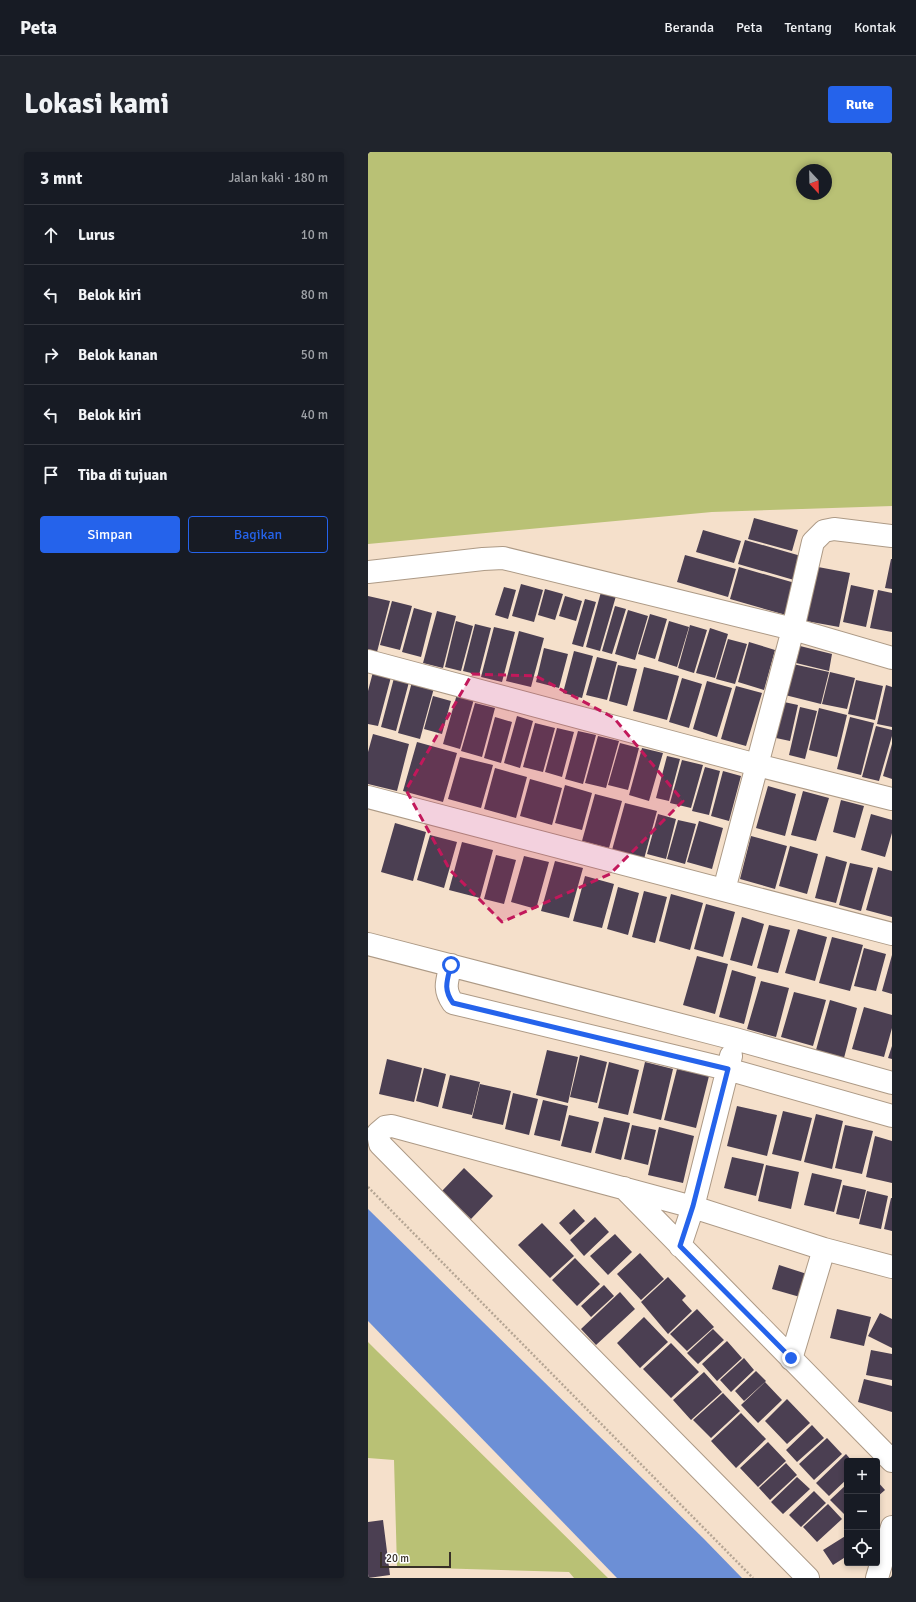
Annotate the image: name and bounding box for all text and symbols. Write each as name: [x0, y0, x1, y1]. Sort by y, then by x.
text: Peta: [20, 16, 57, 40]
text: Beranda: [664, 19, 714, 36]
text: Peta: [736, 19, 763, 36]
text: Tentang: [785, 19, 832, 36]
text: Kontak: [854, 19, 896, 36]
button: Rute: [828, 86, 892, 123]
text: Lokasi kami: [24, 87, 169, 121]
north arrow: [796, 164, 832, 200]
text: 3 mnt: [40, 168, 82, 189]
text: Jalan kaki · 180 m: [229, 170, 328, 186]
icon: ahead: [40, 224, 62, 246]
text: Lurus: [78, 226, 115, 244]
text: 10 m: [301, 227, 328, 243]
icon: left: [40, 284, 62, 306]
text: Belok kiri: [78, 286, 141, 304]
text: 80 m: [301, 287, 328, 303]
icon: right: [40, 344, 62, 366]
text: Belok kanan: [78, 346, 158, 364]
text: 50 m: [301, 347, 328, 363]
icon: left: [40, 404, 62, 426]
text: Belok kiri: [78, 406, 141, 424]
text: 40 m: [301, 407, 328, 423]
icon: arrive: [40, 464, 62, 486]
text: Tiba di tujuan: [78, 466, 168, 484]
button: Simpan: [40, 516, 180, 553]
button: Bagikan: [188, 516, 328, 553]
route start: [442, 956, 460, 974]
route end: [782, 1349, 800, 1367]
map controls: [844, 1458, 880, 1566]
button: +: [844, 1458, 880, 1494]
button: −: [844, 1494, 880, 1530]
button: locate: [844, 1530, 880, 1566]
scale bar: [380, 1550, 451, 1569]
text: 20 m: [386, 1552, 409, 1565]

